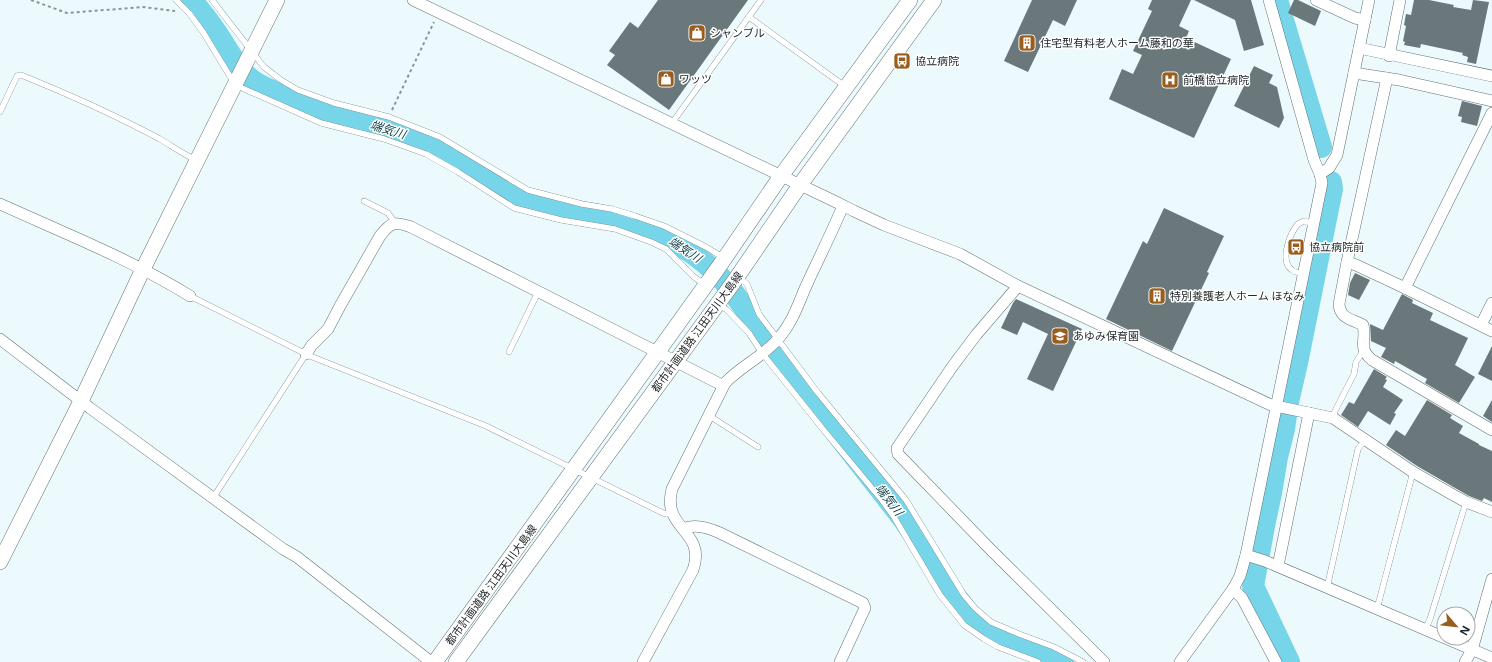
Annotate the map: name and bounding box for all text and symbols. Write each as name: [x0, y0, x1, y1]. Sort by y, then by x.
shop icon: シャンブル: [687, 23, 707, 43]
place label: シャンブル: [710, 25, 765, 40]
building icon: 住宅型有料老人ホーム藤和の華: [1017, 33, 1037, 53]
place label: 住宅型有料老人ホーム藤和の華: [1040, 35, 1194, 50]
bus stop icon: 協立病院: [892, 51, 912, 71]
place label: 協立病院: [915, 53, 959, 68]
shop icon: ワッツ: [656, 69, 676, 89]
hospital icon: 前橋協立病院: [1160, 70, 1180, 90]
place label: ワッツ: [679, 71, 712, 86]
place label: 前橋協立病院: [1183, 72, 1249, 87]
water label: 端気川: [368, 116, 410, 143]
water label: 端気川: [666, 233, 707, 268]
bus stop icon: 協立病院前: [1286, 237, 1306, 257]
place label: 協立病院前: [1309, 239, 1364, 254]
street label: 都市計画道路 江田天川大島線: [648, 268, 746, 395]
building icon: 特別養護老人ホーム ほなみ: [1147, 286, 1167, 306]
place label: 特別養護老人ホーム ほなみ: [1170, 288, 1305, 303]
school or university icon: あゆみ保育園: [1050, 326, 1070, 346]
place label: あゆみ保育園: [1073, 328, 1139, 343]
water label: 端気川: [872, 480, 908, 521]
street label: 都市計画道路 江田天川大島線: [442, 521, 540, 648]
north arrow: [1436, 606, 1476, 646]
text: N: [1457, 623, 1474, 638]

